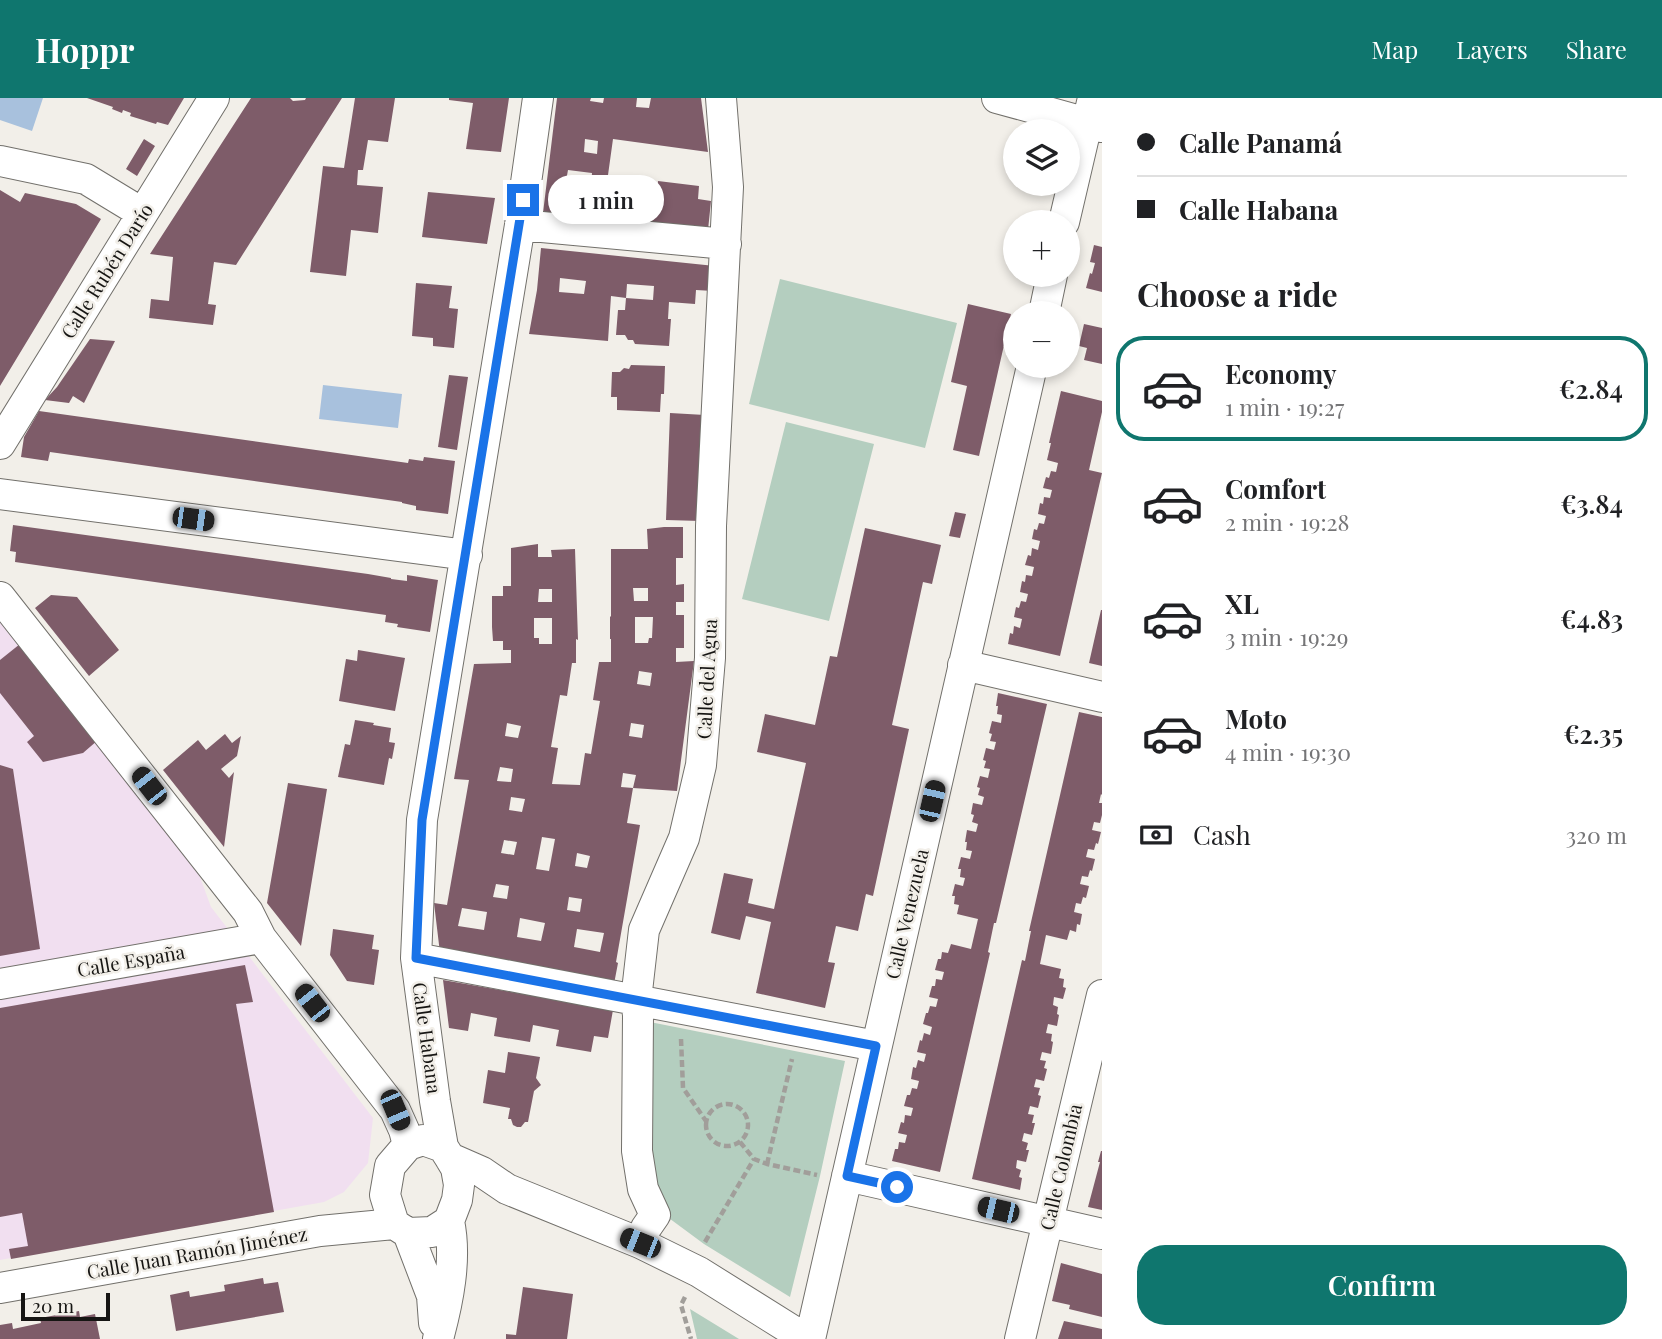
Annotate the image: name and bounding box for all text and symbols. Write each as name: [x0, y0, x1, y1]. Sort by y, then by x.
text: Hoppr: [35, 27, 134, 71]
text: Map: [1372, 33, 1418, 65]
text: Layers: [1456, 33, 1528, 65]
text: Share: [1566, 33, 1627, 65]
map controls: [1003, 119, 1080, 378]
button: layers: [1003, 119, 1080, 196]
text: Calle Panamá: [1179, 125, 1342, 160]
callout: 1 min: [548, 176, 663, 224]
route end: [507, 184, 539, 216]
text: 1 min: [578, 184, 634, 215]
text: Calle Habana: [1179, 192, 1338, 227]
street label: Calle Rubén Darío: [54, 198, 158, 343]
button: +: [1003, 210, 1080, 287]
text: Choose a ride: [1137, 272, 1338, 315]
button: −: [1003, 301, 1080, 378]
text: Economy: [1225, 356, 1336, 391]
icon: car: [1141, 357, 1204, 420]
text: €2.84: [1559, 371, 1623, 406]
text: 1 min · 19:27: [1225, 391, 1344, 422]
text: Comfort: [1225, 471, 1326, 506]
icon: car: [1141, 472, 1204, 535]
text: €3.84: [1560, 486, 1623, 521]
car: [171, 506, 216, 532]
text: 2 min · 19:28: [1225, 506, 1349, 537]
text: XL: [1225, 586, 1259, 621]
icon: car: [1141, 587, 1204, 650]
text: €4.83: [1560, 601, 1623, 636]
street label: Calle del Agua: [690, 618, 722, 740]
text: 3 min · 19:29: [1225, 621, 1349, 652]
text: Moto: [1225, 701, 1287, 736]
icon: car: [1141, 702, 1204, 765]
text: €2.35: [1563, 716, 1623, 751]
text: 4 min · 19:30: [1225, 736, 1351, 767]
car: [128, 763, 171, 809]
car: [918, 778, 947, 824]
icon: cash: [1137, 816, 1175, 854]
text: Cash: [1193, 817, 1251, 852]
text: 320 m: [1566, 819, 1627, 850]
street label: Calle Venezuela: [878, 846, 934, 981]
street label: Calle España: [75, 938, 187, 982]
car: [291, 980, 334, 1026]
street label: Calle Habana: [407, 980, 449, 1096]
car: [378, 1087, 413, 1133]
street label: Calle Colombia: [1033, 1100, 1087, 1233]
route start: [881, 1171, 913, 1203]
car: [976, 1195, 1021, 1225]
street label: Calle Juan Ramón Jiménez: [85, 1220, 309, 1284]
car: [617, 1225, 664, 1261]
button: Confirm: [1137, 1245, 1627, 1325]
scale bar: [21, 1290, 110, 1322]
text: 20 m: [32, 1292, 74, 1318]

